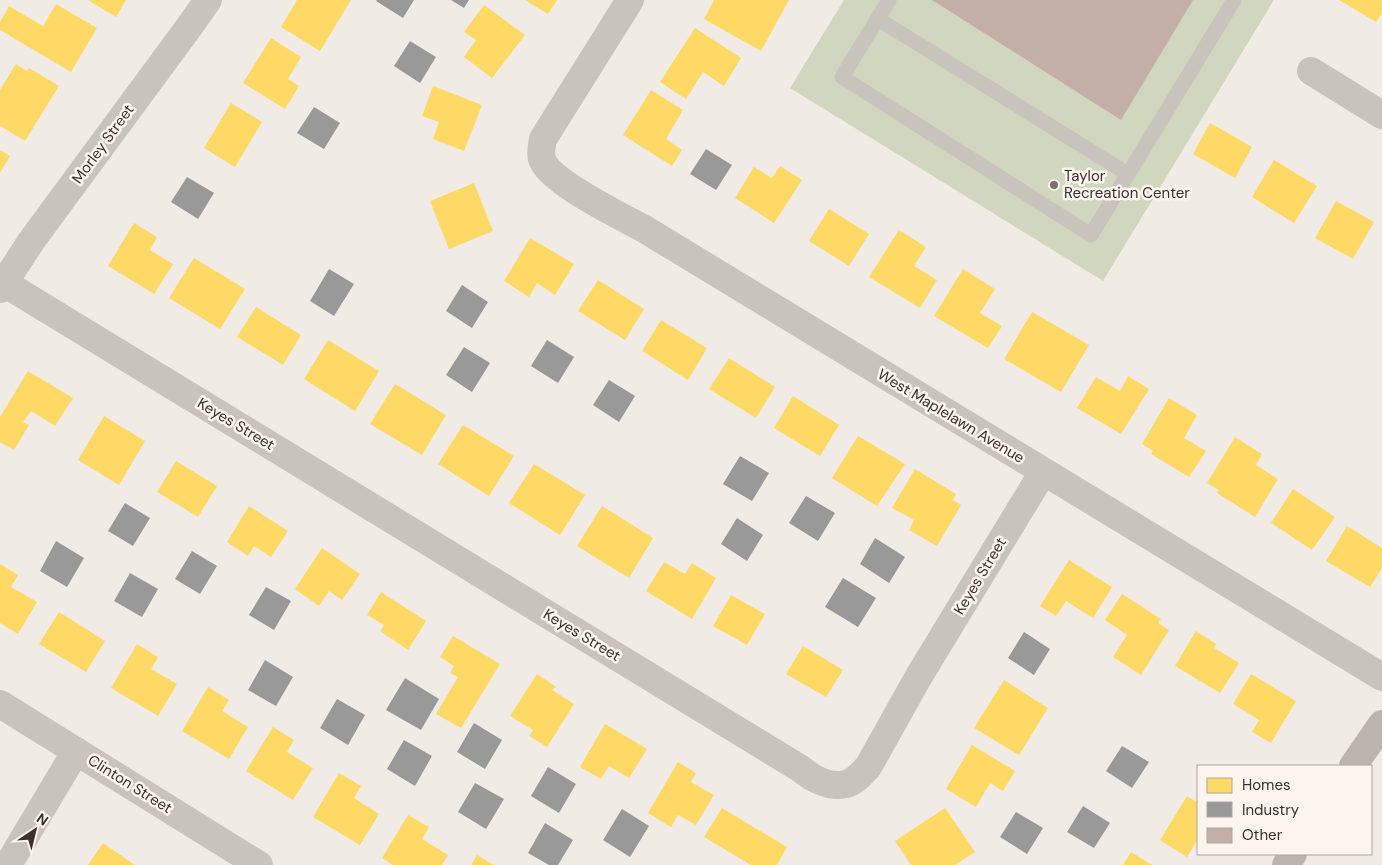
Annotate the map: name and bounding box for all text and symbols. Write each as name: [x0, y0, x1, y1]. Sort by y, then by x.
street label: Morley Street: [67, 100, 139, 188]
place label: Taylor Recreation Center: [1064, 166, 1190, 203]
marker: Taylor Recreation Center: [1048, 179, 1060, 191]
street label: West Maplelawn Avenue: [874, 364, 1028, 468]
street label: Keyes Street: [194, 393, 278, 455]
street label: Keyes Street: [949, 534, 1011, 618]
street label: Keyes Street: [540, 604, 624, 666]
street label: Clinton Street: [84, 750, 176, 818]
legend: [1197, 765, 1372, 855]
text: Homes: [1242, 775, 1291, 795]
text: Industry: [1242, 800, 1300, 820]
north arrow: [10, 805, 60, 855]
text: N: [33, 809, 52, 830]
text: Other: [1242, 825, 1283, 845]

